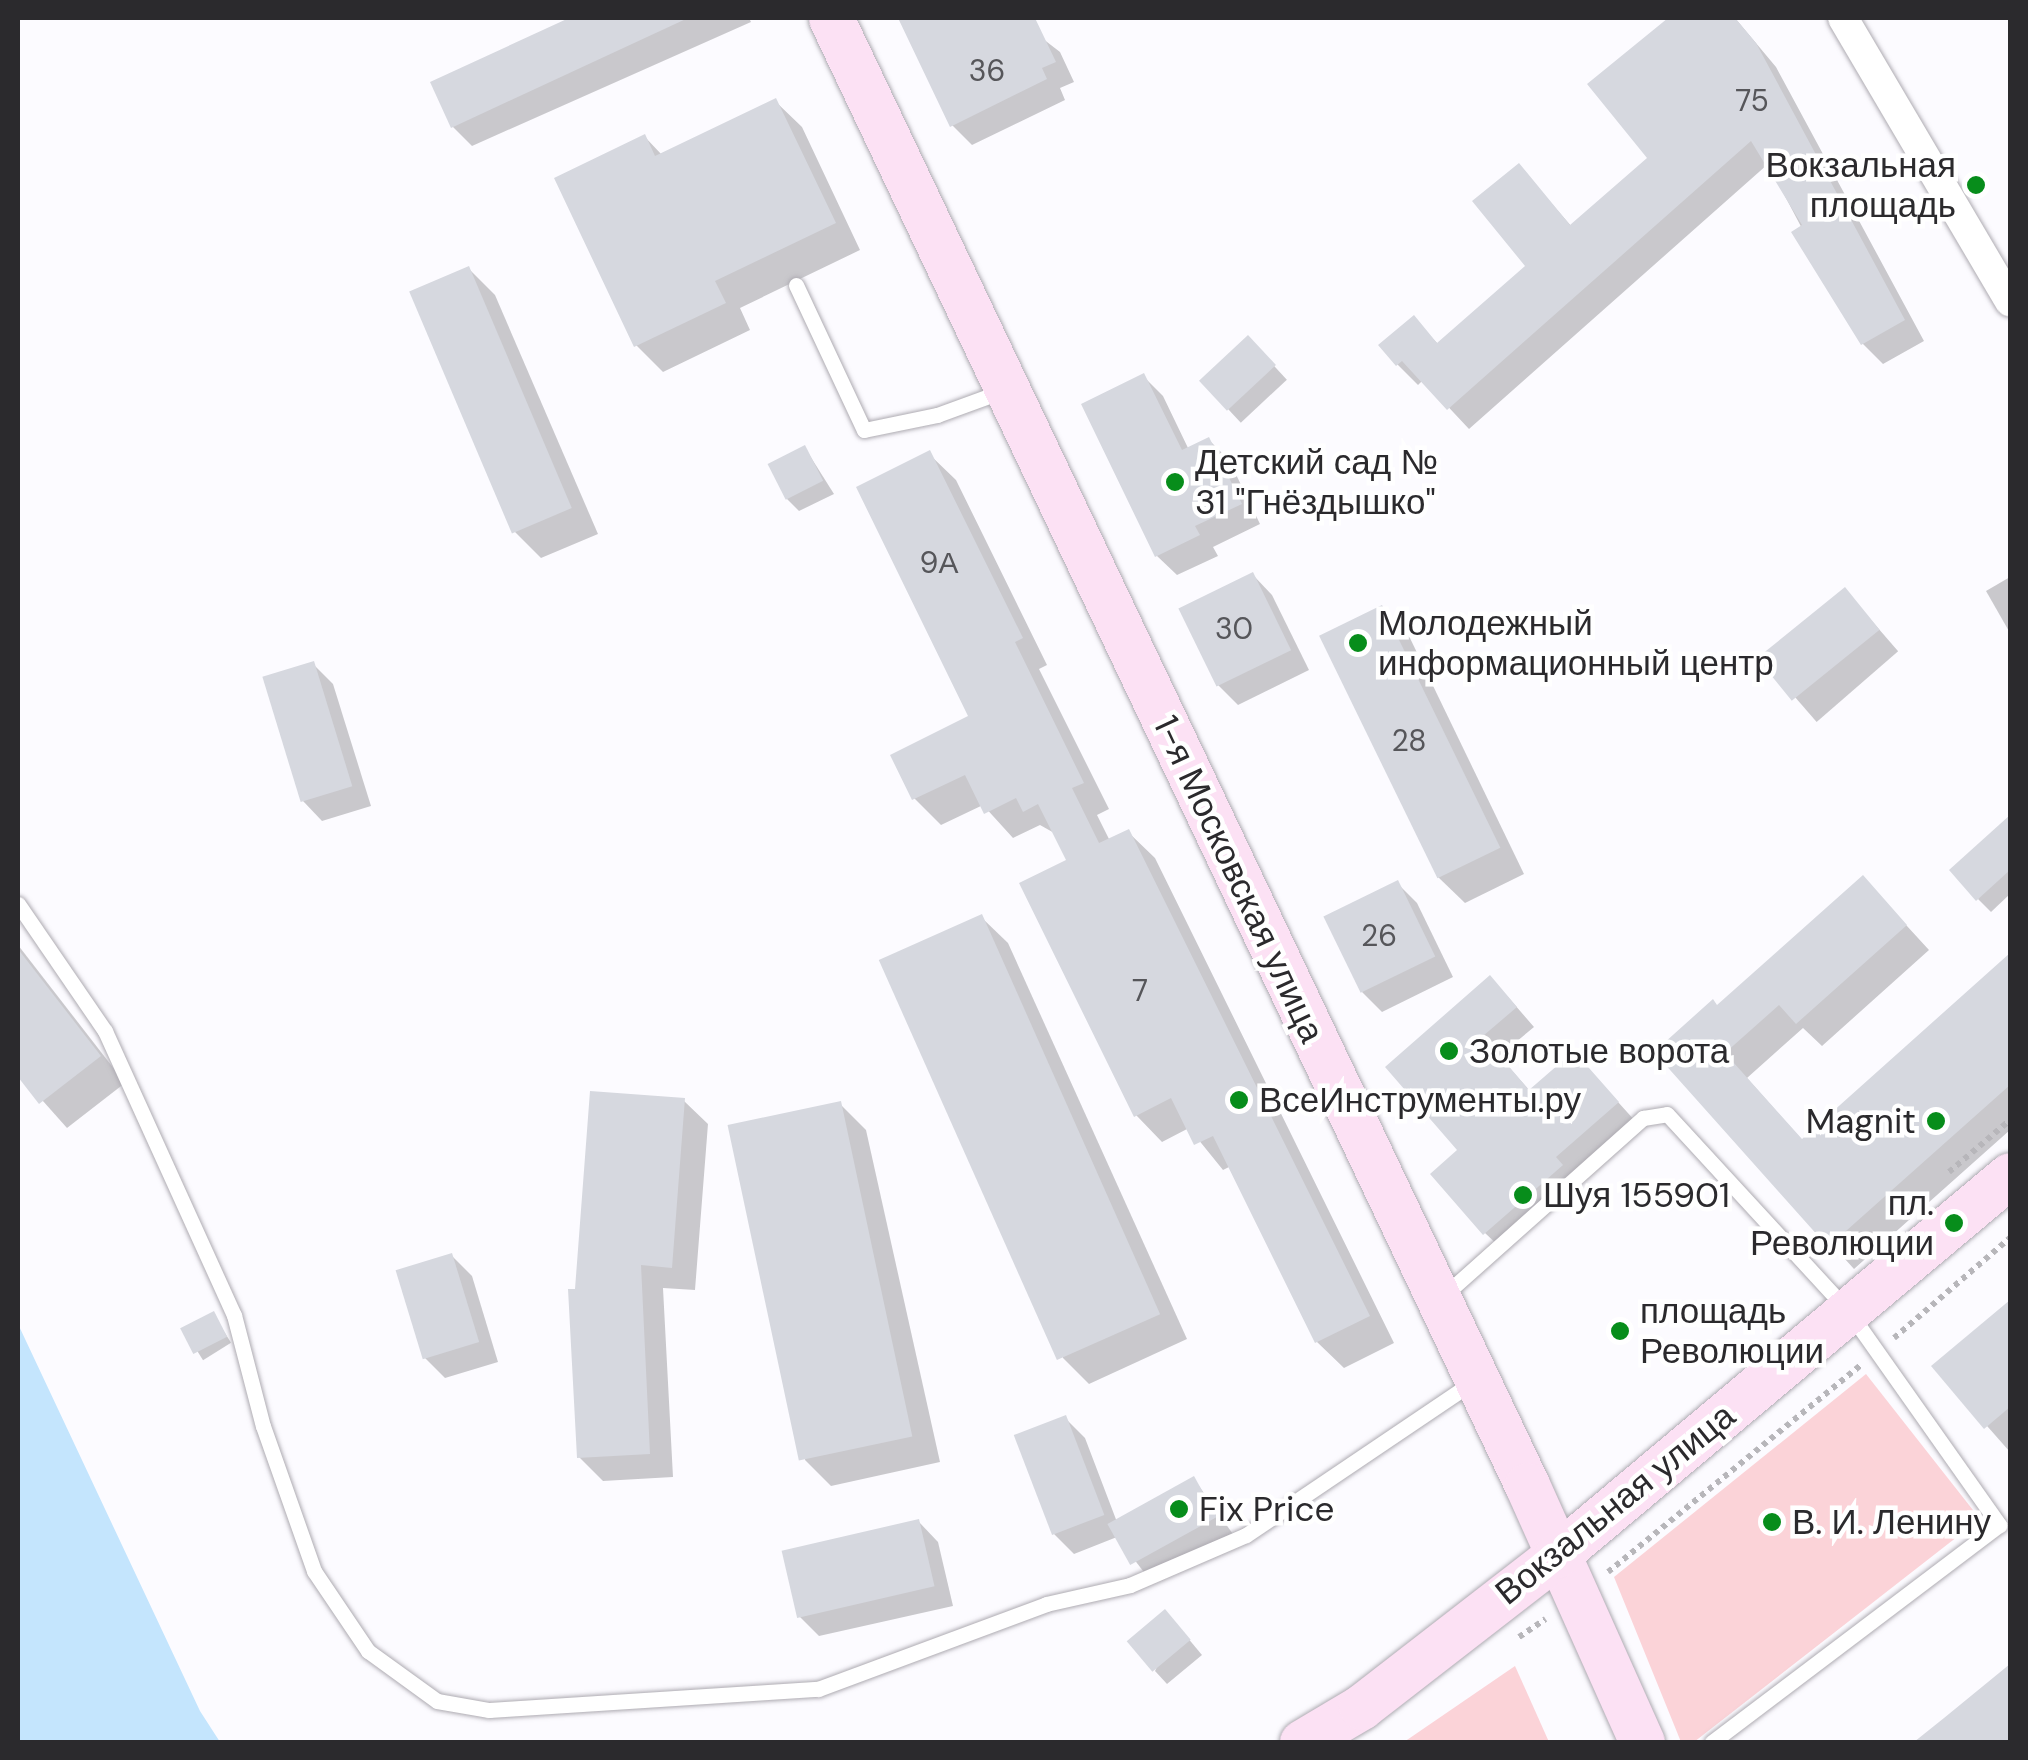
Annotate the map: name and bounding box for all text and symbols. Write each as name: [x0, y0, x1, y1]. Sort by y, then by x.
house number: 36: [969, 53, 1005, 89]
house number: 75: [1735, 83, 1769, 119]
place label: Вокзальная площадь: [1766, 144, 1956, 226]
marker: Вокзальная площадь: [1965, 174, 1987, 196]
place label: Детский сад № 31 "Гнёздышко": [1195, 441, 1438, 523]
marker: Детский сад № 31 "Гнёздышко": [1164, 471, 1186, 493]
house number: 9А: [920, 545, 958, 581]
place label: Молодежный информационный центр: [1378, 602, 1774, 684]
house number: 30: [1215, 611, 1253, 647]
marker: Молодежный информационный центр: [1347, 632, 1369, 654]
street label: 1-я Московская улица: [1145, 709, 1333, 1049]
house number: 28: [1391, 723, 1427, 759]
house number: 26: [1361, 918, 1397, 954]
house number: 7: [1132, 973, 1148, 1009]
place label: Золотые ворота: [1469, 1030, 1729, 1072]
marker: Золотые ворота: [1438, 1040, 1460, 1062]
place label: ВсеИнструменты.ру: [1259, 1079, 1581, 1121]
marker: ВсеИнструменты.ру: [1228, 1089, 1250, 1111]
place label: Magnit: [1806, 1100, 1916, 1142]
marker: Magnit: [1925, 1110, 1947, 1132]
place label: Шуя 155901: [1543, 1174, 1730, 1216]
place label: пл. Революции: [1750, 1182, 1934, 1264]
marker: Шуя 155901: [1512, 1184, 1534, 1206]
marker: пл. Революции: [1943, 1212, 1965, 1234]
place label: площадь Революции: [1640, 1290, 1824, 1372]
marker: площадь Революции: [1609, 1320, 1631, 1342]
street label: Вокзальная улица: [1487, 1395, 1743, 1613]
place label: Fix Price: [1199, 1488, 1334, 1530]
marker: Fix Price: [1168, 1498, 1190, 1520]
place label: В. И. Ленину: [1792, 1501, 1991, 1543]
marker: В. И. Ленину: [1761, 1511, 1783, 1533]

